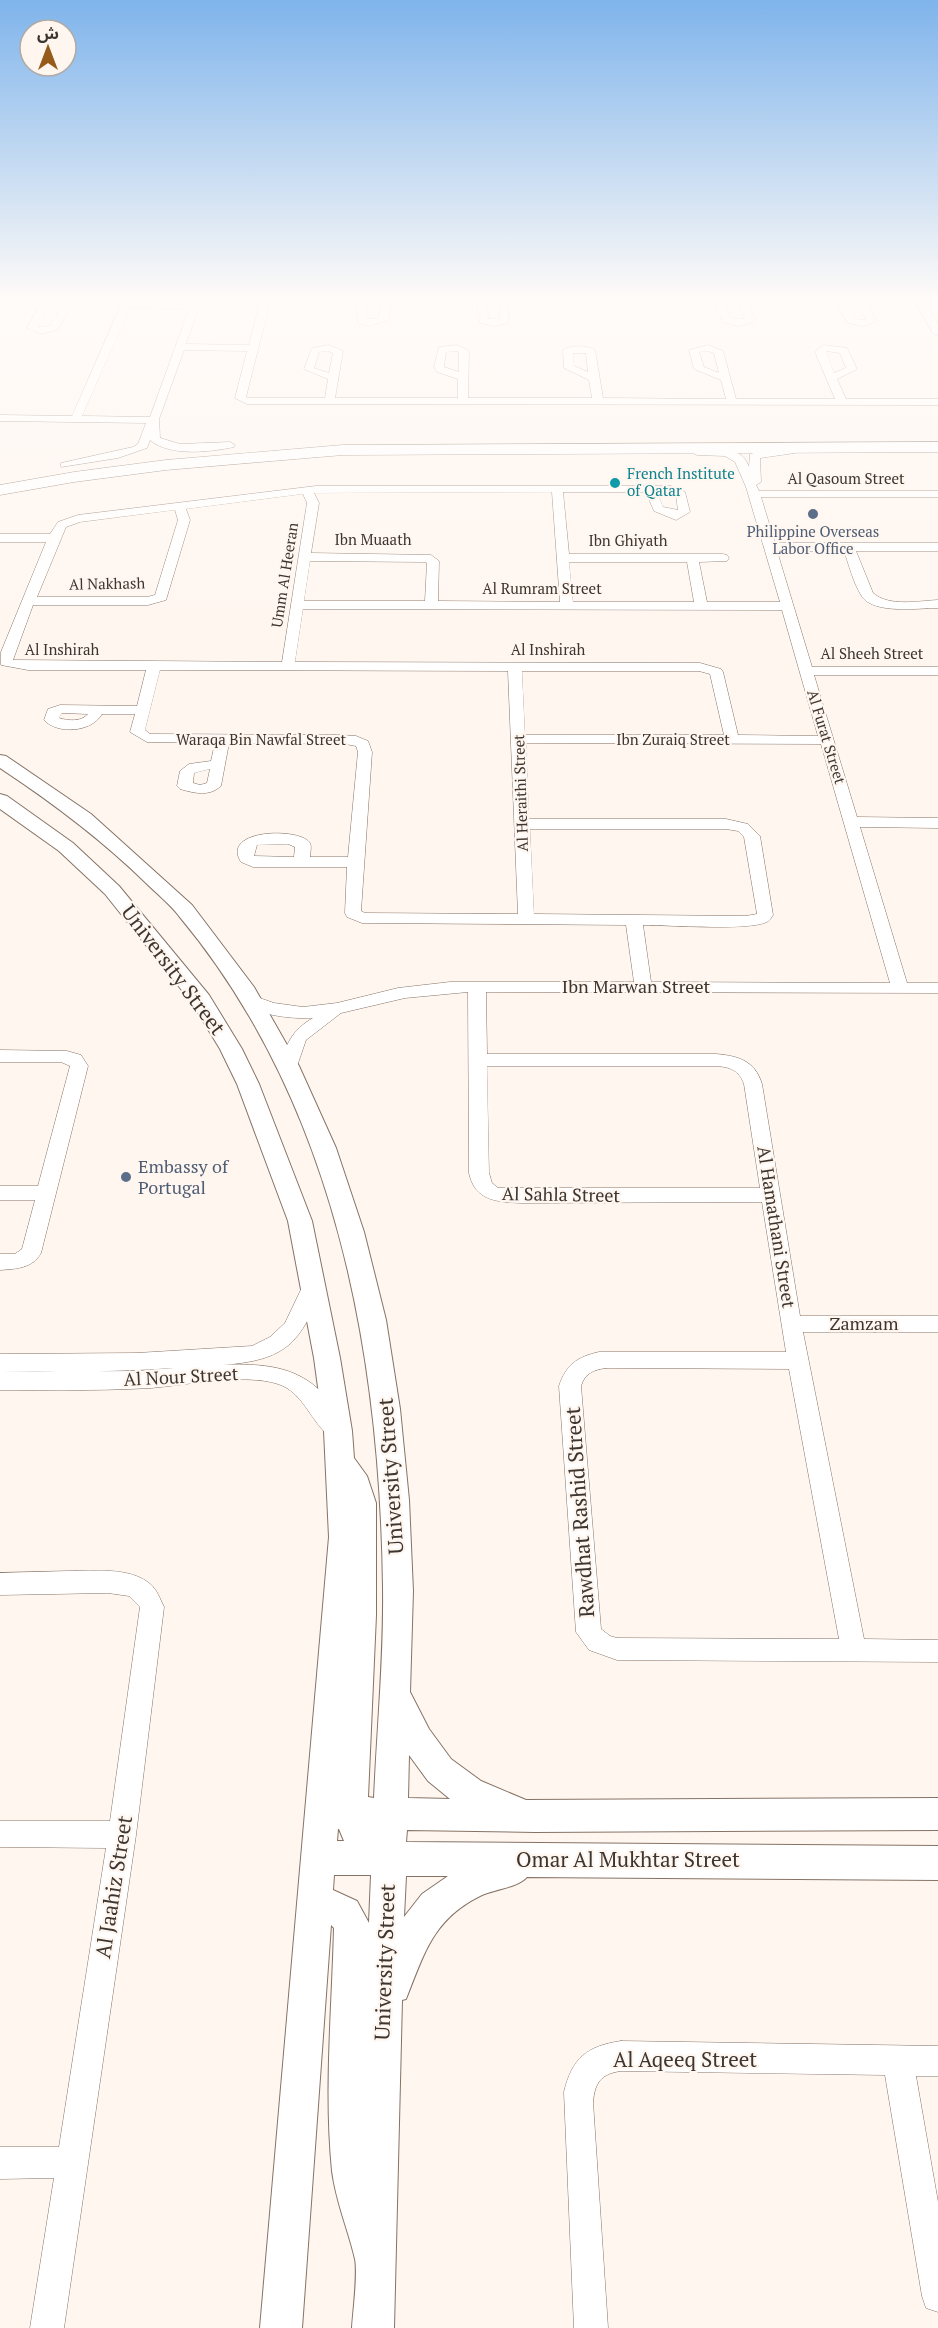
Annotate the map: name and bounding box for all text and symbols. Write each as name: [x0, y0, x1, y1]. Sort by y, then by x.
north arrow: [18, 18, 78, 78]
text: ش: [37, 22, 59, 44]
place label: French Institute of Qatar: [627, 463, 735, 500]
street label: Al Qasoum Street: [787, 468, 905, 488]
marker: French Institute of Qatar: [608, 476, 622, 490]
marker: Philippine Overseas Labor Office: [806, 507, 820, 521]
street label: Umm Al Heeran: [266, 521, 302, 629]
place label: Philippine Overseas Labor Office: [747, 521, 879, 558]
street label: Ibn Muaath: [334, 529, 412, 549]
street label: Ibn Ghiyath: [588, 530, 668, 550]
street label: Al Nakhash: [69, 572, 146, 594]
street label: Al Rumram Street: [482, 578, 602, 598]
street label: Al Inshirah: [25, 639, 99, 659]
street label: Al Inshirah: [511, 639, 585, 659]
street label: Al Sheeh Street: [821, 643, 924, 663]
street label: Al Furat Street: [803, 687, 851, 787]
street label: Waraqa Bin Nawfal Street: [176, 729, 346, 749]
street label: Ibn Zuraiq Street: [616, 729, 730, 749]
street label: Al Heraithi Street: [508, 734, 532, 852]
street label: University Street: [115, 898, 232, 1041]
street label: Ibn Marwan Street: [562, 974, 710, 998]
street label: Al Hamathani Street: [752, 1144, 802, 1310]
place label: Embassy of Portugal: [138, 1154, 230, 1199]
marker: Embassy of Portugal: [119, 1170, 133, 1184]
street label: Al Sahla Street: [502, 1181, 621, 1207]
street label: Zamzam: [829, 1311, 899, 1335]
street label: Al Nour Street: [123, 1361, 239, 1391]
street label: University Street: [371, 1397, 409, 1555]
street label: Rawdhat Rashid Street: [558, 1406, 600, 1618]
street label: Al Jaahiz Street: [88, 1813, 138, 1960]
street label: Omar Al Mukhtar Street: [516, 1845, 740, 1873]
street label: University Street: [367, 1883, 401, 2041]
street label: Al Aqeeq Street: [613, 2045, 757, 2073]

